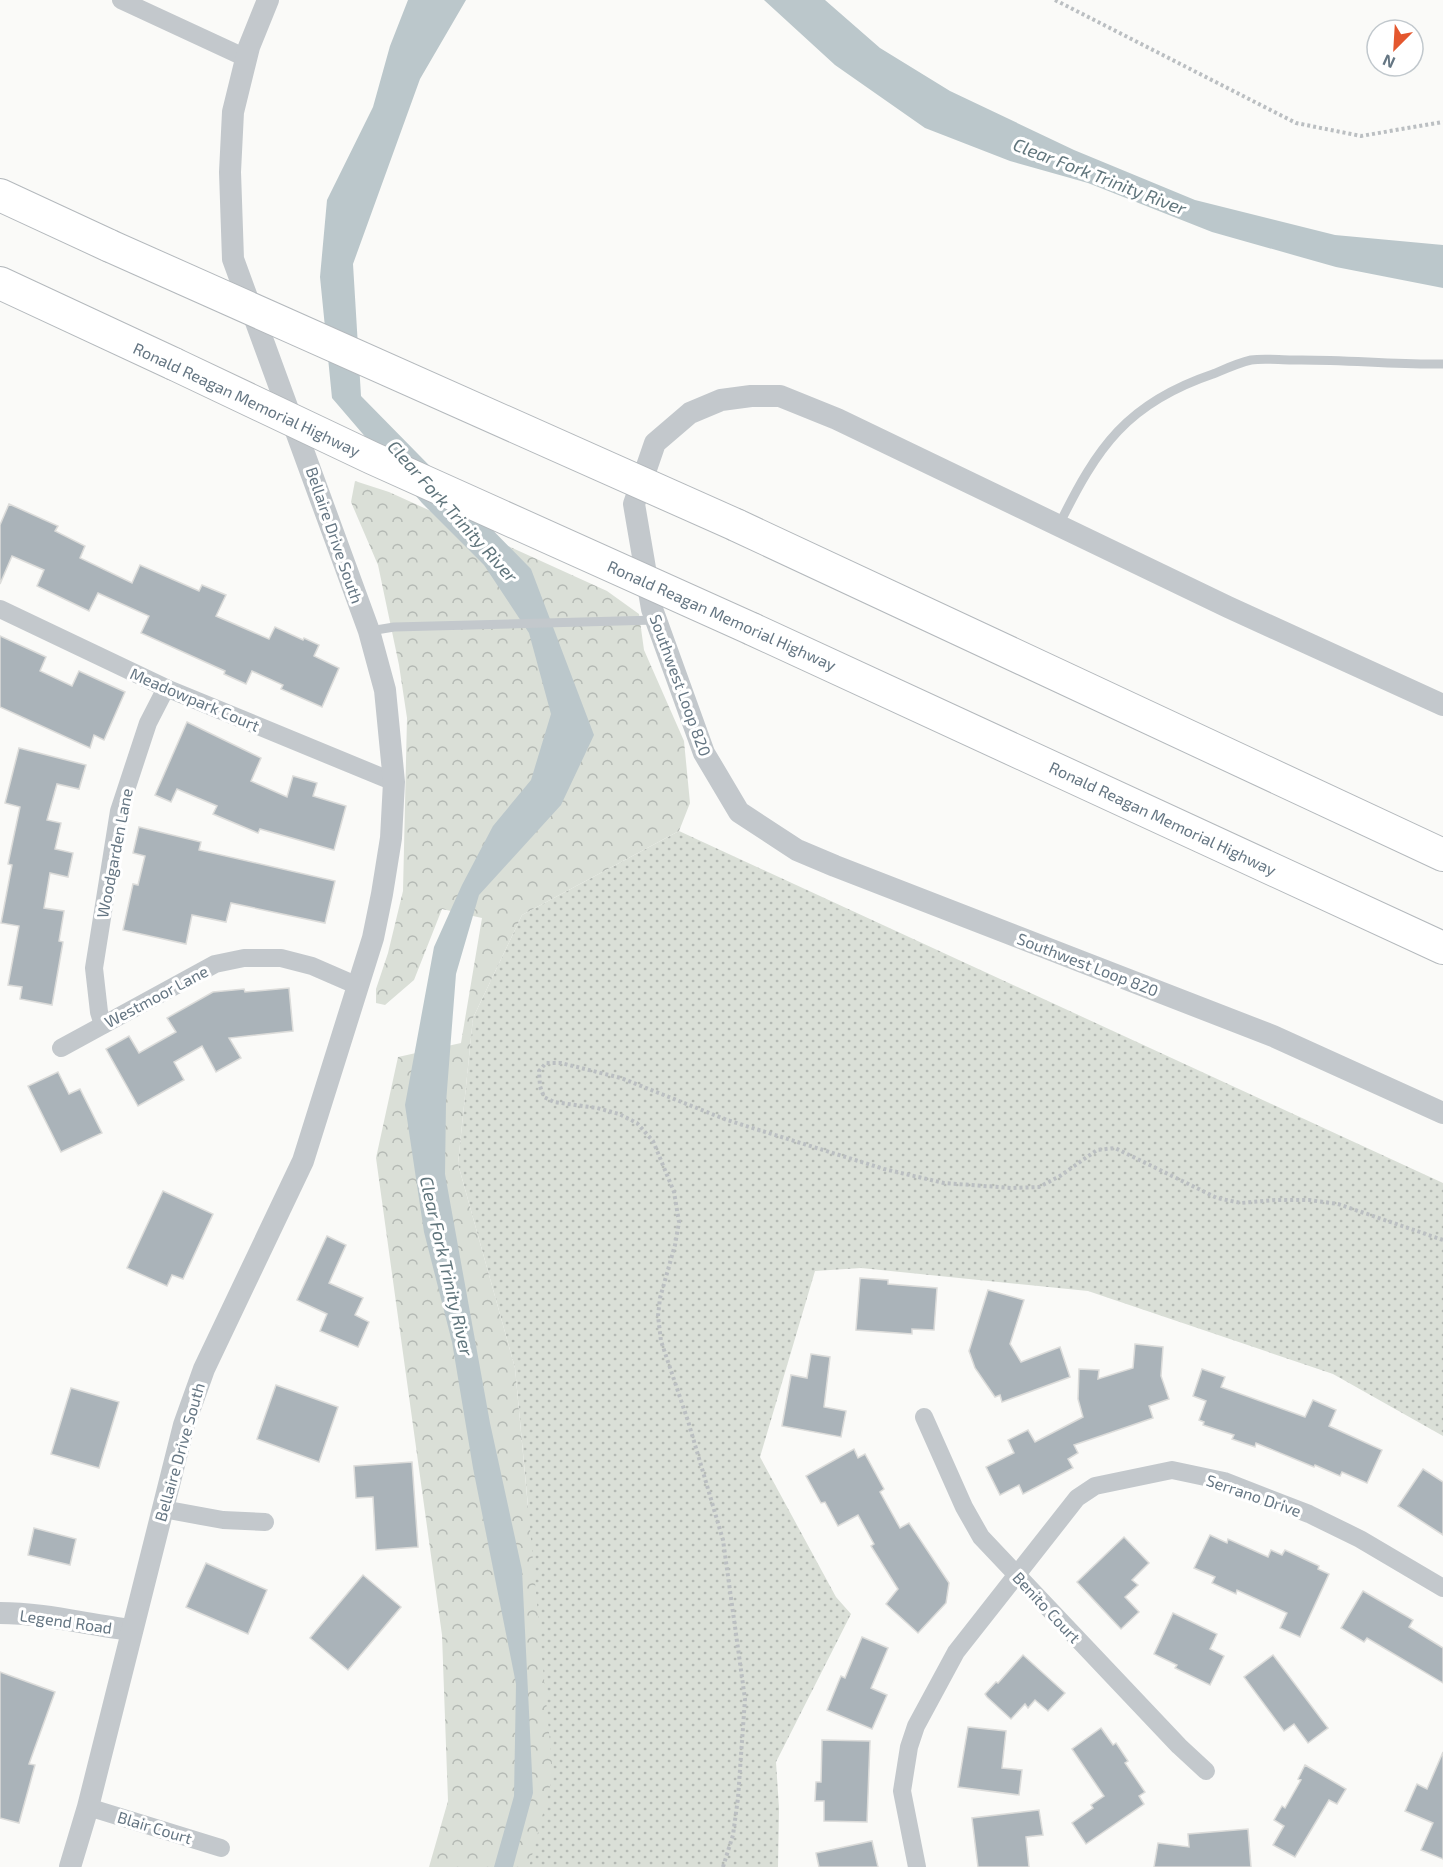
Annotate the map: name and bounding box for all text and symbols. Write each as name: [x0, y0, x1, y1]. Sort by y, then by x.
north arrow: [1365, 18, 1425, 78]
text: N: [1380, 51, 1398, 73]
water label: Clear Fork Trinity River: [1010, 133, 1190, 219]
street label: Ronald Reagan Memorial Highway: [130, 338, 364, 460]
water label: Clear Fork Trinity River: [383, 435, 523, 587]
street label: Bellaire Drive South: [303, 464, 367, 606]
street label: Ronald Reagan Memorial Highway: [605, 556, 840, 674]
street label: Southwest Loop 820: [646, 611, 716, 759]
street label: Meadowpark Court: [127, 663, 263, 735]
street label: Ronald Reagan Memorial Highway: [1046, 757, 1280, 879]
street label: Woodgarden Lane: [92, 787, 136, 919]
street label: Southwest Loop 820: [1015, 928, 1161, 1000]
street label: Westmoor Lane: [101, 961, 211, 1031]
water label: Clear Fork Trinity River: [416, 1174, 479, 1359]
street label: Bellaire Drive South: [150, 1381, 208, 1523]
street label: Serrano Drive: [1204, 1470, 1304, 1520]
street label: Benito Court: [1009, 1567, 1085, 1647]
street label: Legend Road: [19, 1605, 113, 1637]
street label: Blair Court: [115, 1807, 195, 1847]

